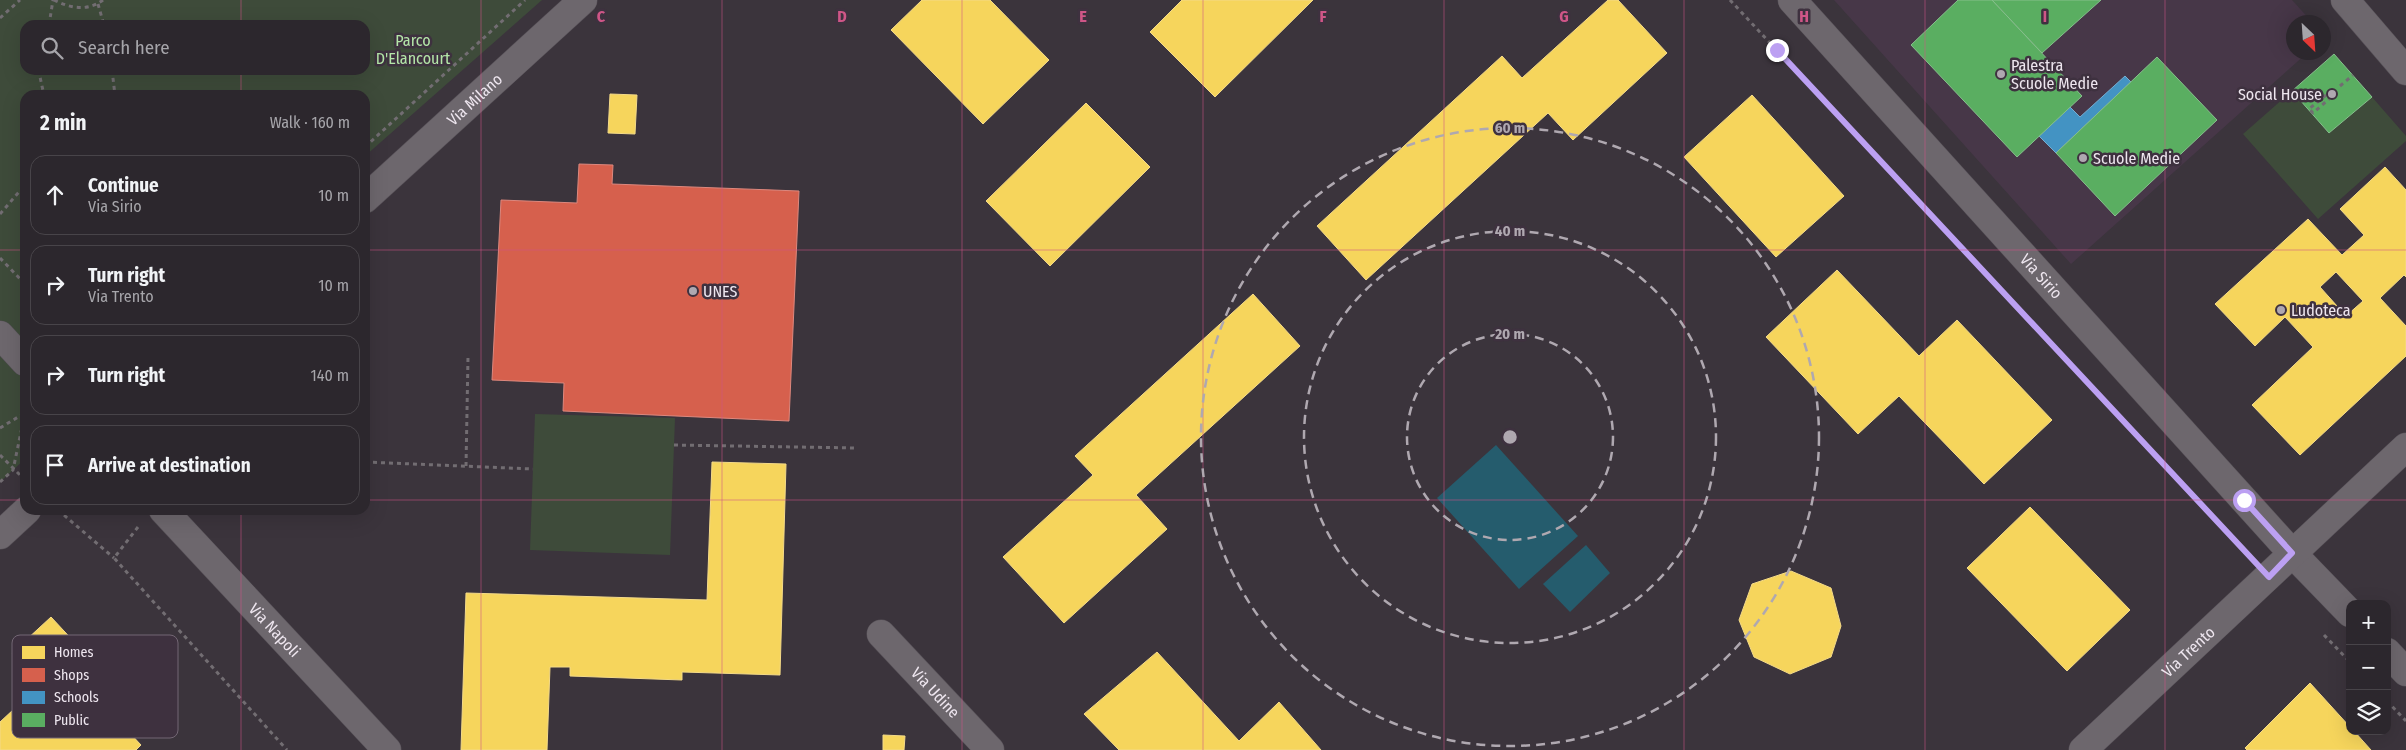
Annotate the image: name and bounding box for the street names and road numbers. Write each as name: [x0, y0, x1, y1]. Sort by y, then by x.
street label: Via Milano: [443, 69, 506, 129]
street label: Via Sirio: [2016, 250, 2067, 302]
street label: Via Napoli: [245, 599, 305, 661]
street label: Via Trento: [2158, 622, 2218, 681]
street label: Via Udine: [908, 663, 964, 722]

